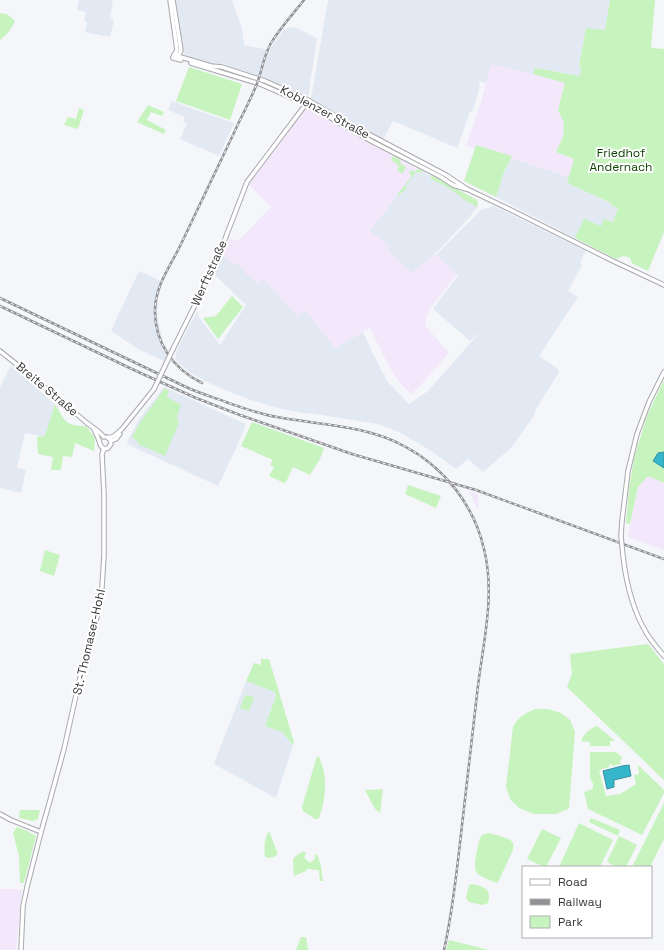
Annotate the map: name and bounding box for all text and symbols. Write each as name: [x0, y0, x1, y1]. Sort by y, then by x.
street label: Koblenzer Straße: [277, 82, 373, 142]
park label: Friedhof Andernach: [590, 145, 652, 175]
street label: Werftstraße: [187, 238, 231, 308]
street label: Breite Straße: [13, 358, 81, 420]
street label: St.-Thomaser-Hohl: [69, 588, 109, 696]
legend: [522, 866, 652, 938]
text: Road: [558, 874, 587, 890]
text: Railway: [558, 894, 602, 910]
text: Park: [558, 914, 583, 930]

